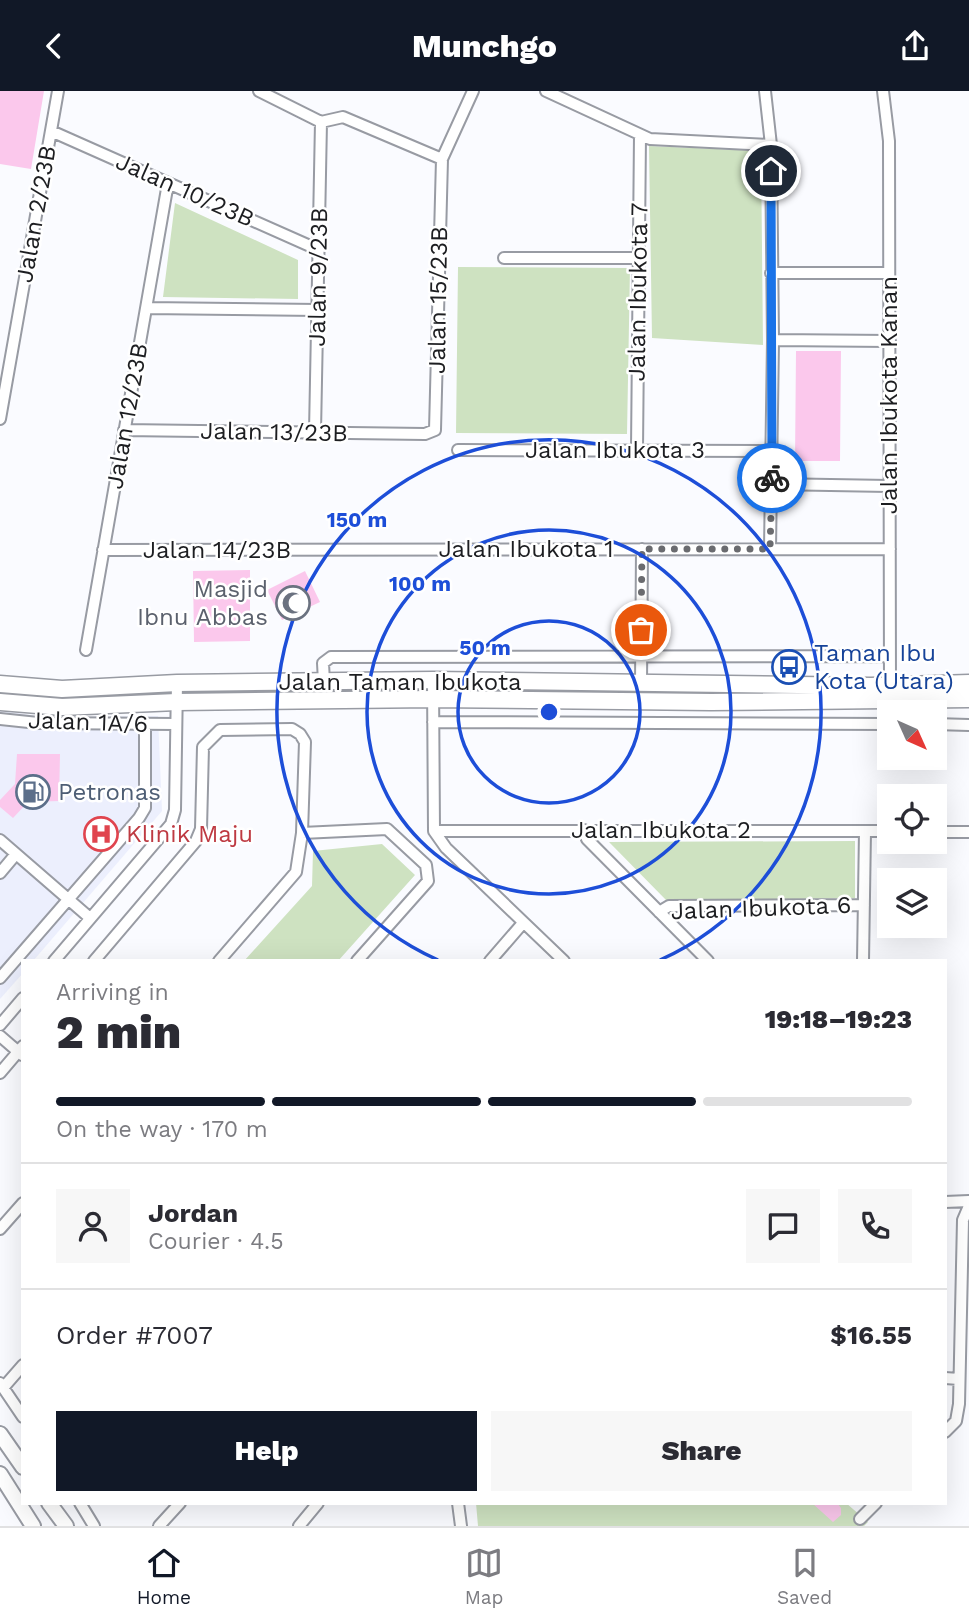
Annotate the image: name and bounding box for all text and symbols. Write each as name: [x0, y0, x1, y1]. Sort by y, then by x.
icon: back: [35, 27, 73, 65]
text: Munchgo: [412, 27, 557, 65]
icon: share: [896, 27, 934, 65]
pin: [741, 141, 801, 201]
street label: Jalan 2/23B: [10, 143, 62, 285]
street label: Jalan 10/23B: [112, 147, 258, 233]
icon: home: [752, 152, 790, 190]
street label: Jalan Ibukota 7: [622, 202, 654, 382]
street label: Jalan 9/23B: [303, 207, 333, 347]
street label: Jalan 15/23B: [423, 226, 453, 374]
street label: Jalan Ibukota Kanan: [875, 276, 903, 514]
street label: Jalan 12/23B: [100, 341, 154, 491]
street label: Jalan 13/23B: [200, 417, 348, 447]
street label: Jalan Ibukota 3: [525, 436, 705, 464]
courier: [737, 443, 807, 513]
icon: bike: [753, 459, 791, 497]
text: 150 m: [327, 507, 387, 532]
street label: Jalan Ibukota 1: [438, 535, 614, 563]
street label: Jalan 14/23B: [143, 536, 291, 564]
text: 100 m: [389, 571, 451, 596]
place label: Masjid Ibnu Abbas: [137, 575, 268, 631]
mosque icon: Masjid Ibnu Abbas: [274, 584, 312, 622]
pin: [611, 600, 671, 660]
icon: bag: [622, 611, 660, 649]
text: 50 m: [459, 635, 511, 660]
place label: Taman Ibu Kota (Utara): [814, 639, 954, 695]
bus stop icon: Taman Ibu Kota (Utara): [770, 648, 808, 686]
street label: Jalan Taman Ibukota: [278, 668, 522, 696]
centre of rings: [537, 700, 561, 724]
north arrow: [877, 700, 947, 770]
map controls: [877, 700, 947, 938]
street label: Jalan 1A/6: [27, 706, 149, 738]
fuel station icon: Petronas: [14, 773, 52, 811]
place label: Petronas: [58, 778, 161, 806]
button: locate: [877, 784, 947, 854]
hospital icon: Klinik Maju: [82, 815, 120, 853]
street label: Jalan Ibukota 2: [571, 816, 751, 844]
place label: Klinik Maju: [126, 820, 253, 848]
button: layers: [877, 868, 947, 938]
street label: Jalan Ibukota 6: [670, 891, 852, 925]
text: Arriving in: [56, 979, 169, 1006]
text: 19:18–19:23: [765, 1004, 912, 1034]
text: 2 min: [56, 1005, 181, 1059]
text: On the way · 170 m: [56, 1116, 268, 1143]
button: person: [56, 1189, 130, 1263]
button: chat: [746, 1189, 820, 1263]
button: phone: [838, 1189, 912, 1263]
text: Jordan: [148, 1198, 238, 1228]
text: Courier · 4.5: [148, 1228, 284, 1255]
text: Order #7007: [56, 1320, 213, 1350]
text: $16.55: [830, 1320, 912, 1350]
button: Help: [56, 1411, 477, 1491]
button: Share: [491, 1411, 912, 1491]
tab: Home: [137, 1544, 191, 1609]
tab: Map: [465, 1544, 503, 1609]
tab: Saved: [777, 1544, 832, 1609]

